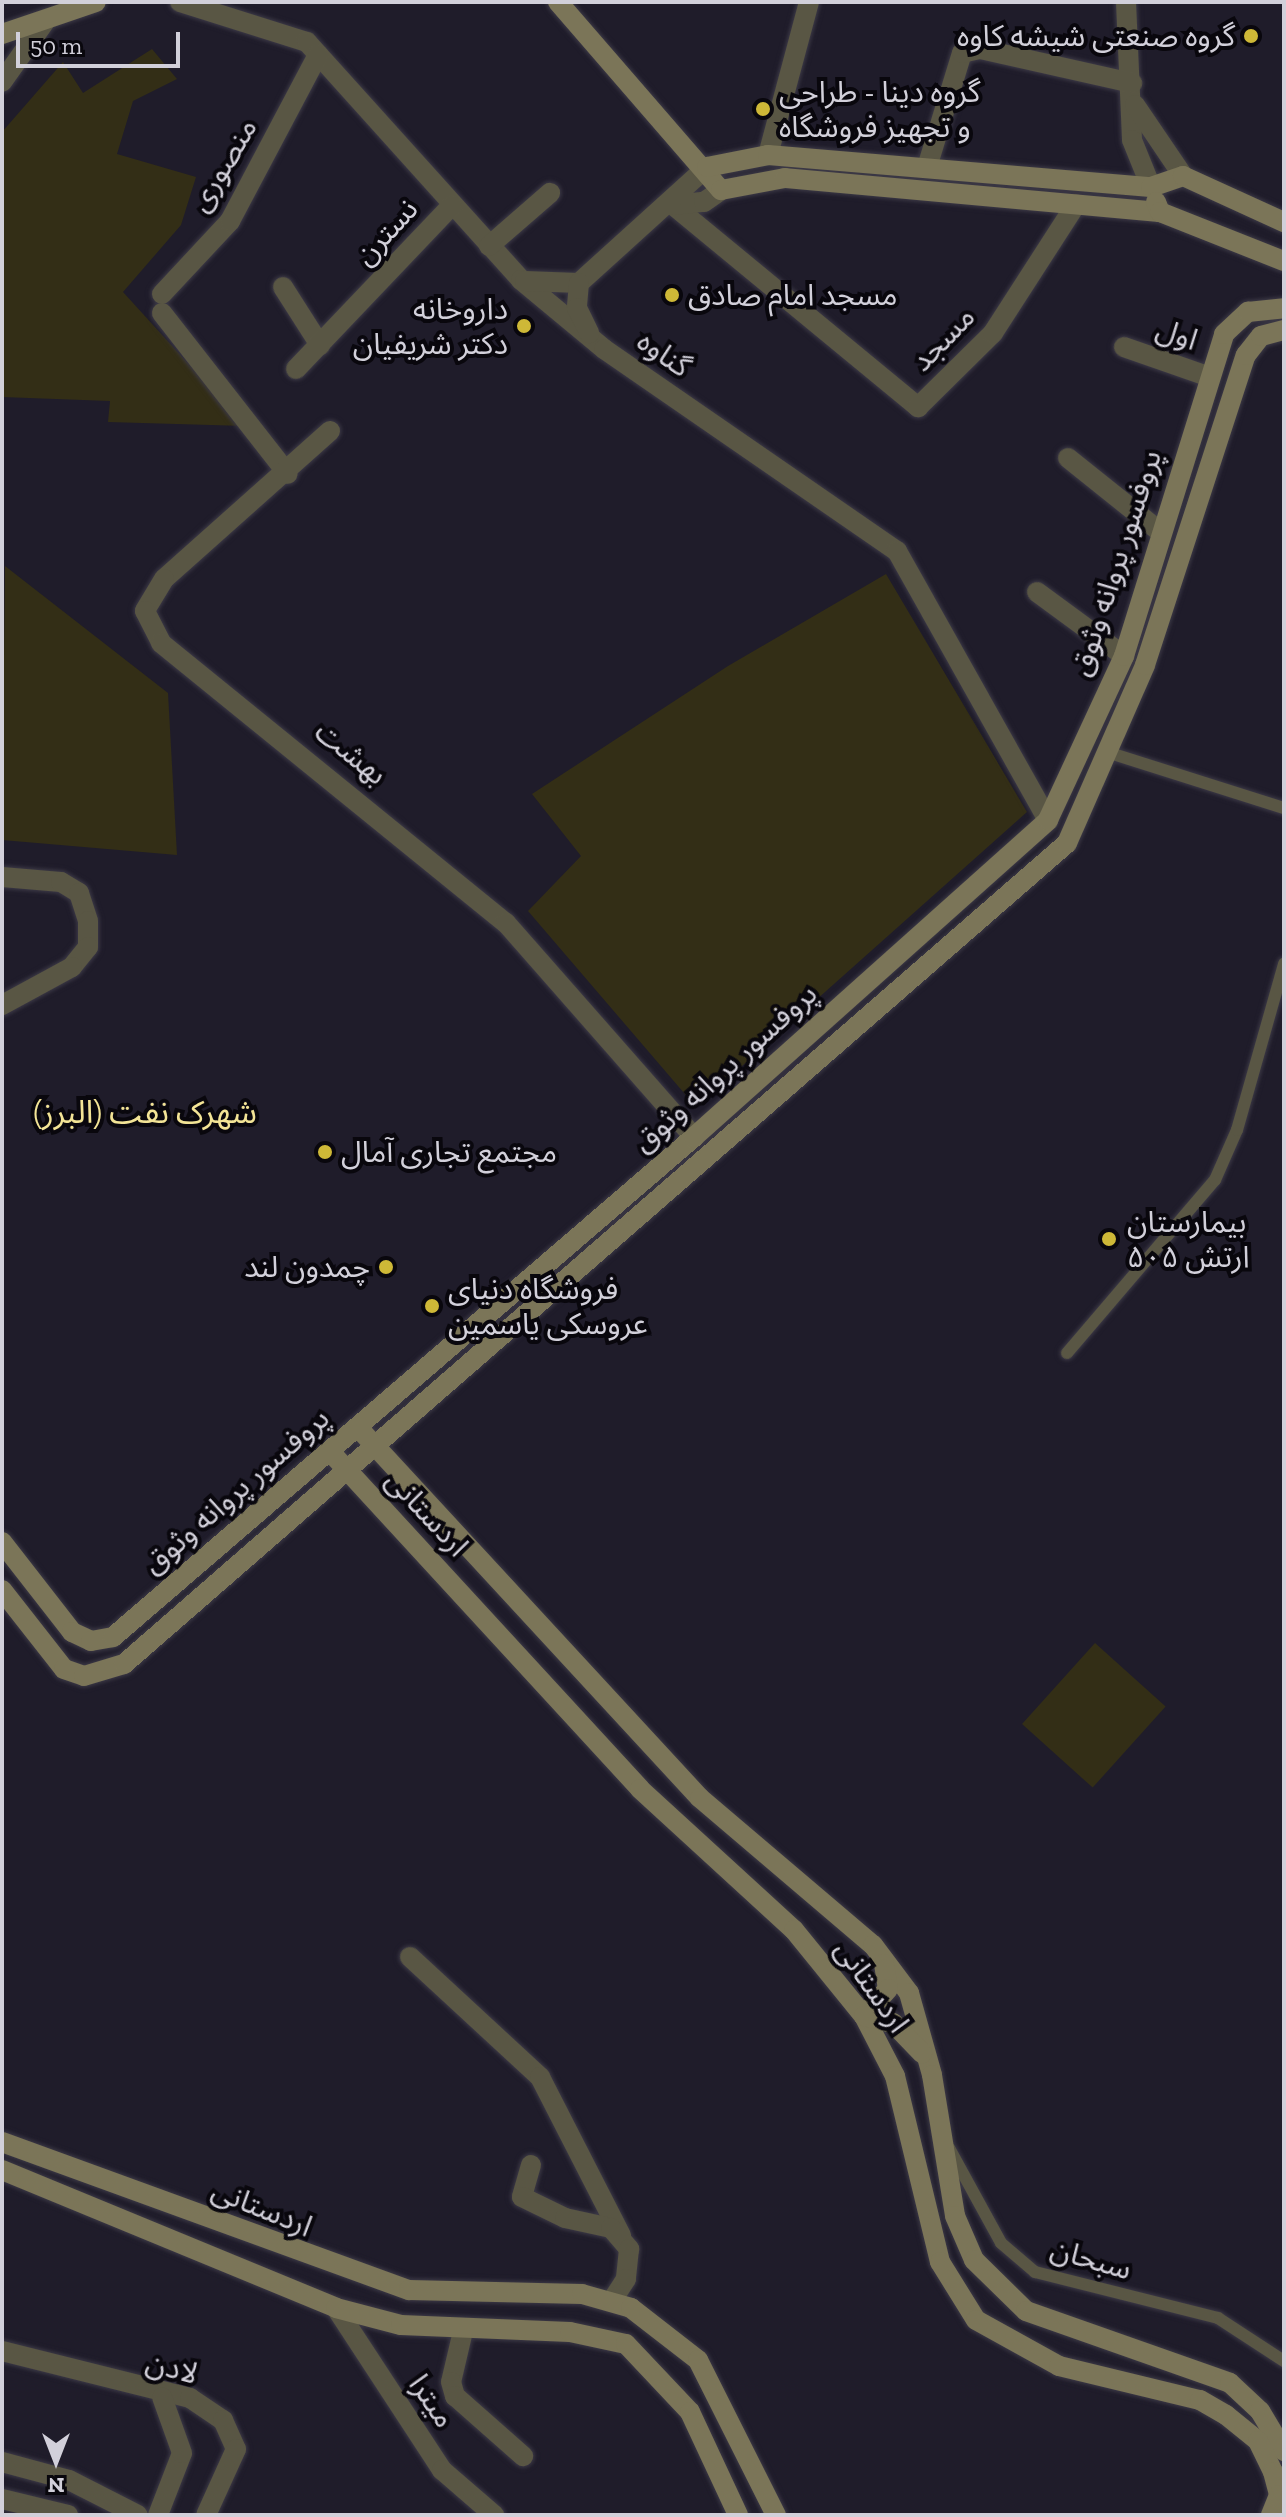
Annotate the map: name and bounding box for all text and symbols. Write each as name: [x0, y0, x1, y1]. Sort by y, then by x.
scale bar: [20, 16, 184, 66]
place label: گروه صنعتی شیشه کاوه: [957, 18, 1235, 54]
marker: گروه صنعتی شیشه کاوه: [1242, 27, 1260, 45]
text: 50 m: [30, 31, 82, 60]
place label: گروه دینا - طراحی و تجهیز فروشگاه: [779, 74, 980, 144]
marker: گروه دینا - طراحی و تجهیز فروشگاه: [754, 100, 772, 118]
street label: منصوری: [181, 112, 265, 218]
street label: نسترن: [347, 191, 425, 273]
place label: مسجد امام صادق: [688, 277, 897, 313]
marker: مسجد امام صادق: [663, 286, 681, 304]
place label: داروخانه دکتر شریفیان: [353, 291, 508, 362]
street label: مسجد: [904, 299, 982, 379]
street label: اول: [1152, 310, 1202, 358]
marker: داروخانه دکتر شریفیان: [515, 317, 533, 335]
street label: گناوه: [630, 323, 698, 385]
street label: پروفسور پروانه وثوق: [1062, 445, 1170, 681]
street label: بهشت: [308, 713, 394, 793]
street label: پروفسور پروانه وثوق: [625, 976, 825, 1160]
district label: شهرک نفت (البرز): [33, 1093, 257, 1131]
place label: مجتمع تجاری آمال: [341, 1134, 557, 1170]
marker: مجتمع تجاری آمال: [316, 1143, 334, 1161]
place label: بیمارستان ۵۰۵ ارتش: [1127, 1204, 1250, 1274]
marker: بیمارستان ۵۰۵ ارتش: [1098, 1228, 1120, 1250]
place label: چمدون لند: [244, 1249, 370, 1285]
marker: چمدون لند: [377, 1258, 395, 1276]
place label: فروشگاه دنیای عروسکی یاسمین: [448, 1271, 648, 1342]
marker: فروشگاه دنیای عروسکی یاسمین: [423, 1297, 441, 1315]
street label: پروفسور پروانه وثوق: [135, 1400, 337, 1582]
street label: اردستانی: [378, 1462, 476, 1564]
street label: اردستانی: [827, 1933, 917, 2039]
street label: اردستانی: [207, 2172, 317, 2244]
street label: سبحان: [1047, 2230, 1135, 2288]
street label: لادن: [142, 2344, 202, 2392]
street label: میترا: [401, 2368, 463, 2434]
north arrow: [16, 2421, 96, 2501]
text: N: [48, 2472, 64, 2499]

